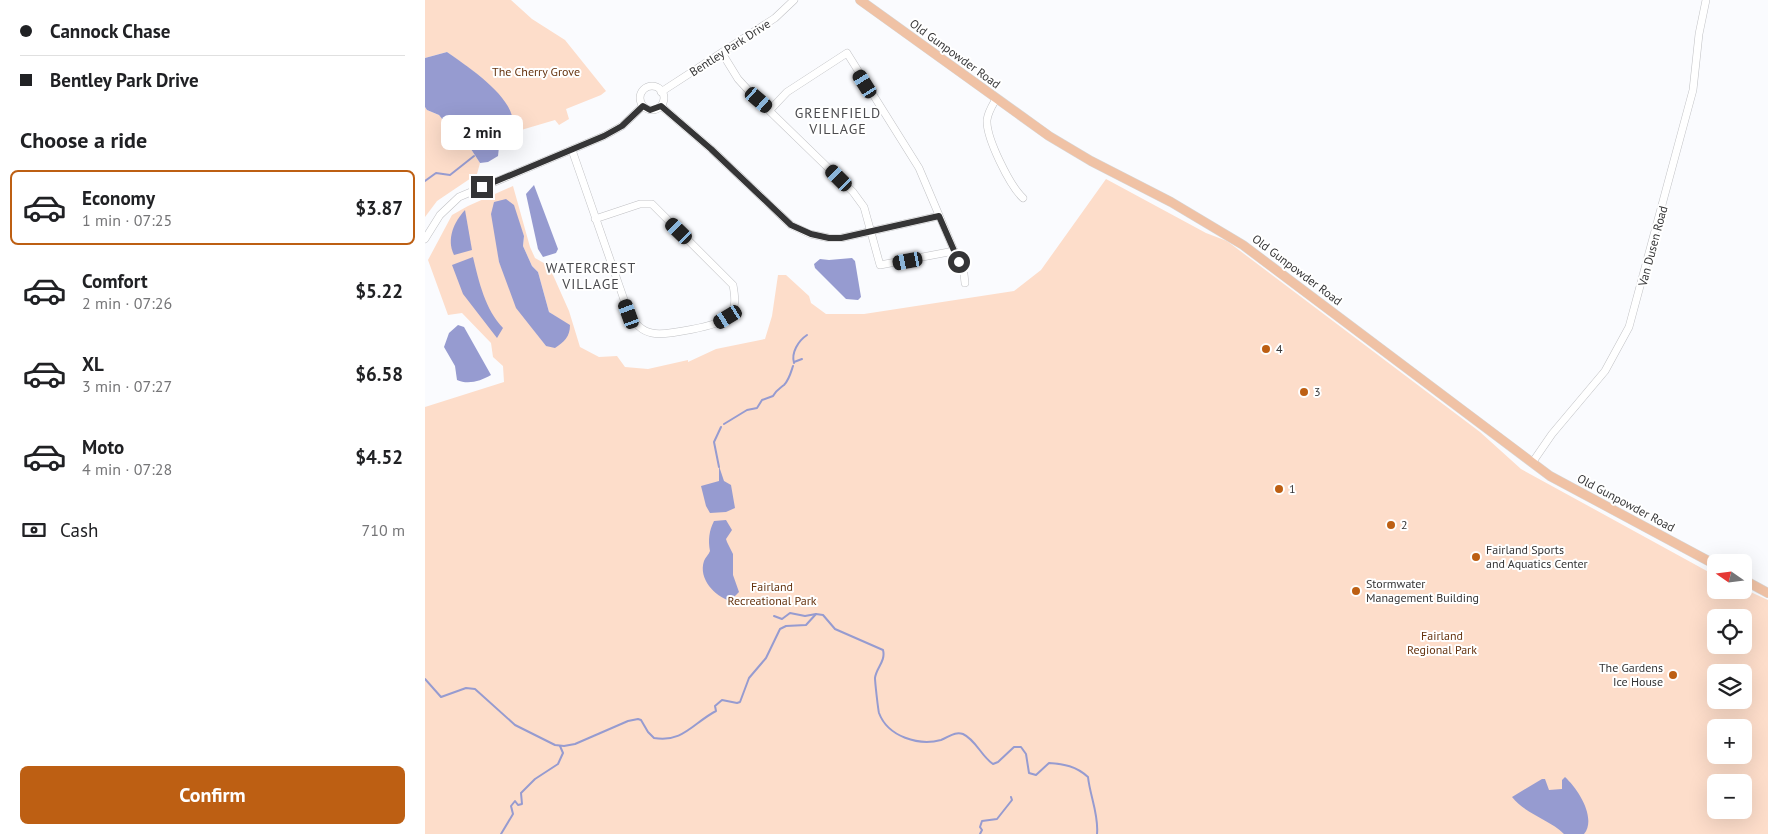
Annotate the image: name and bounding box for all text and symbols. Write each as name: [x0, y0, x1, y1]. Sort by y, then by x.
street label: Bentley Park Drive: [687, 16, 773, 79]
street label: Old Gunpowder Road: [907, 16, 1004, 92]
text: Cannock Chase: [50, 19, 170, 43]
park label: The Cherry Grove: [492, 64, 580, 79]
car: [850, 67, 879, 101]
text: Bentley Park Drive: [50, 68, 199, 92]
car: [742, 84, 775, 116]
district label: GREENFIELD VILLAGE: [795, 104, 881, 138]
callout: 2 min: [441, 114, 523, 150]
text: 2 min: [462, 122, 502, 142]
text: Choose a ride: [20, 126, 147, 154]
car: [823, 162, 854, 194]
route end: [471, 176, 493, 198]
icon: car: [22, 185, 67, 230]
text: Economy: [82, 186, 155, 210]
text: $3.87: [355, 196, 403, 220]
street label: Van Dusen Road: [1634, 204, 1670, 289]
text: 1 min · 07:25: [82, 210, 172, 230]
car: [663, 215, 695, 247]
street label: Old Gunpowder Road: [1249, 231, 1345, 308]
car: [891, 251, 924, 271]
route start: [948, 251, 970, 273]
district label: WATERCREST VILLAGE: [546, 259, 636, 293]
icon: car: [22, 268, 67, 313]
text: Comfort: [82, 269, 148, 293]
text: $5.22: [355, 279, 403, 303]
text: 2 min · 07:26: [82, 293, 172, 313]
car: [616, 297, 641, 331]
car: [711, 303, 744, 331]
place label: 4: [1276, 341, 1283, 356]
marker: 4: [1260, 343, 1272, 355]
icon: car: [22, 351, 67, 396]
text: XL: [82, 352, 104, 376]
text: $6.58: [355, 362, 403, 386]
text: 3 min · 07:27: [82, 376, 172, 396]
place label: 3: [1314, 384, 1321, 399]
marker: 3: [1298, 386, 1310, 398]
icon: car: [22, 434, 67, 479]
text: Moto: [82, 435, 124, 459]
text: $4.52: [355, 445, 403, 469]
text: 4 min · 07:28: [82, 459, 172, 479]
street label: Old Gunpowder Road: [1575, 470, 1678, 535]
place label: 1: [1289, 481, 1296, 496]
marker: 1: [1273, 483, 1285, 495]
icon: cash: [20, 516, 48, 544]
place label: 2: [1401, 517, 1408, 532]
text: Cash: [60, 518, 98, 542]
marker: 2: [1385, 519, 1397, 531]
text: 710 m: [362, 520, 405, 540]
place label: Fairland Sports and Aquatics Center: [1486, 542, 1588, 571]
marker: Fairland Sports and Aquatics Center: [1470, 551, 1482, 563]
north arrow: [1707, 554, 1753, 599]
map controls: [1707, 554, 1752, 819]
place label: Stormwater Management Building: [1366, 576, 1479, 605]
park label: Fairland Recreational Park: [727, 579, 817, 608]
marker: Stormwater Management Building: [1350, 585, 1362, 597]
button: locate: [1707, 609, 1752, 654]
park label: Fairland Regional Park: [1407, 628, 1477, 657]
place label: The Gardens Ice House: [1599, 660, 1663, 689]
button: layers: [1707, 664, 1752, 709]
marker: The Gardens Ice House: [1667, 669, 1679, 681]
button: +: [1707, 719, 1752, 764]
button: Confirm: [20, 766, 405, 824]
button: −: [1707, 774, 1752, 819]

